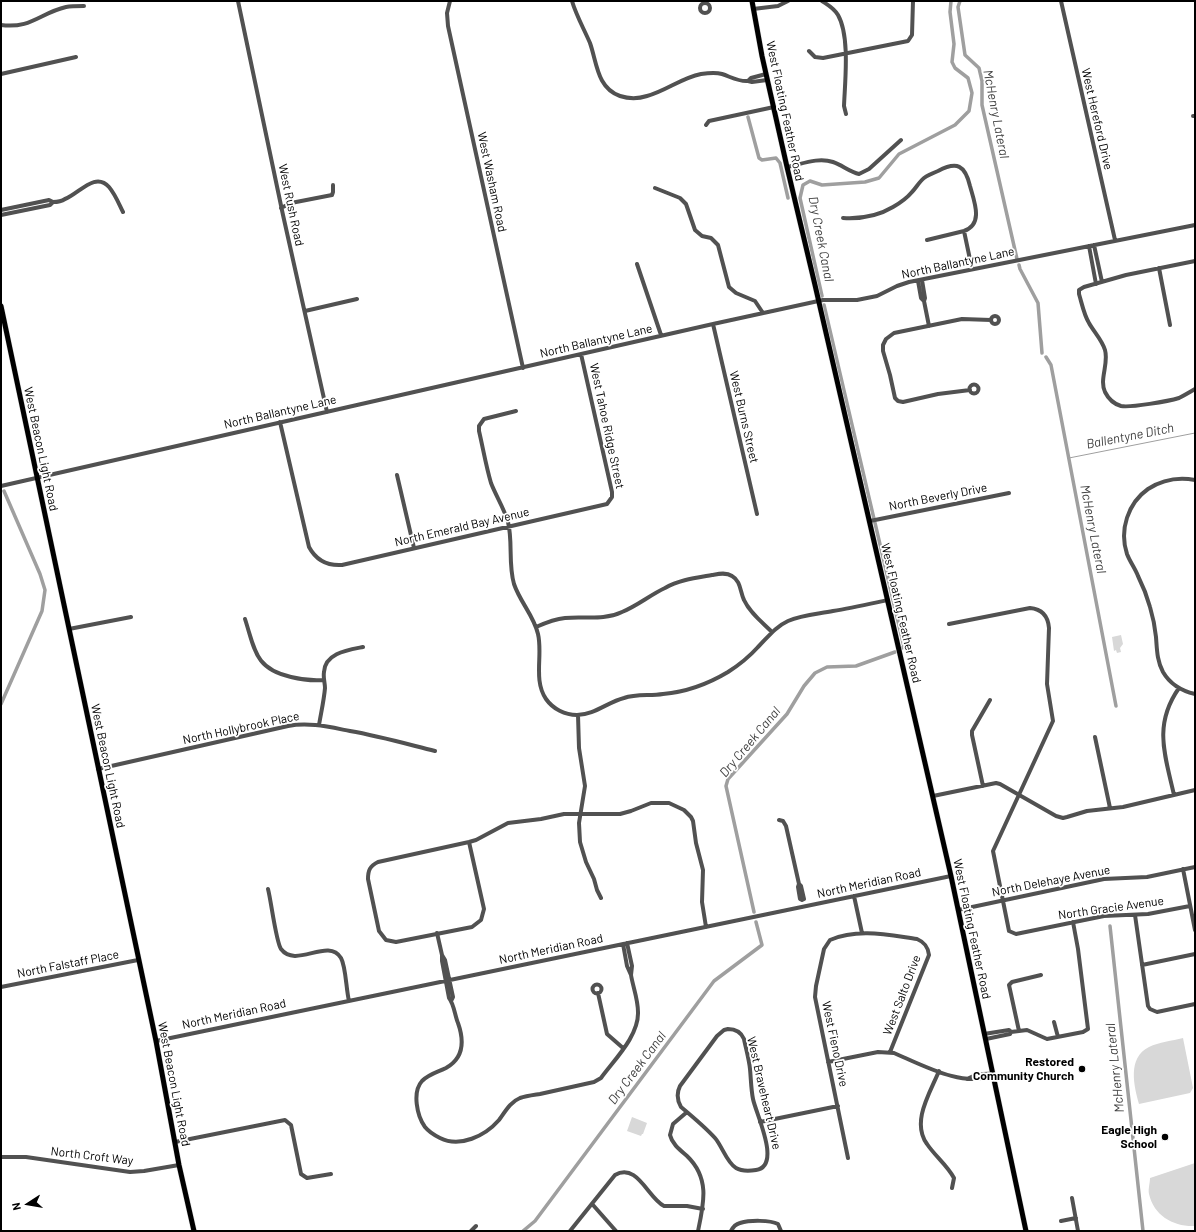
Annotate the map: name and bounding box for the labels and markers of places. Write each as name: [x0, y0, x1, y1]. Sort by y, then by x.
place label: Restored Community Church: [973, 1055, 1074, 1083]
marker: Restored Community Church: [1077, 1064, 1087, 1074]
place label: Eagle High School: [1101, 1123, 1157, 1151]
marker: Eagle High School: [1160, 1132, 1170, 1142]

